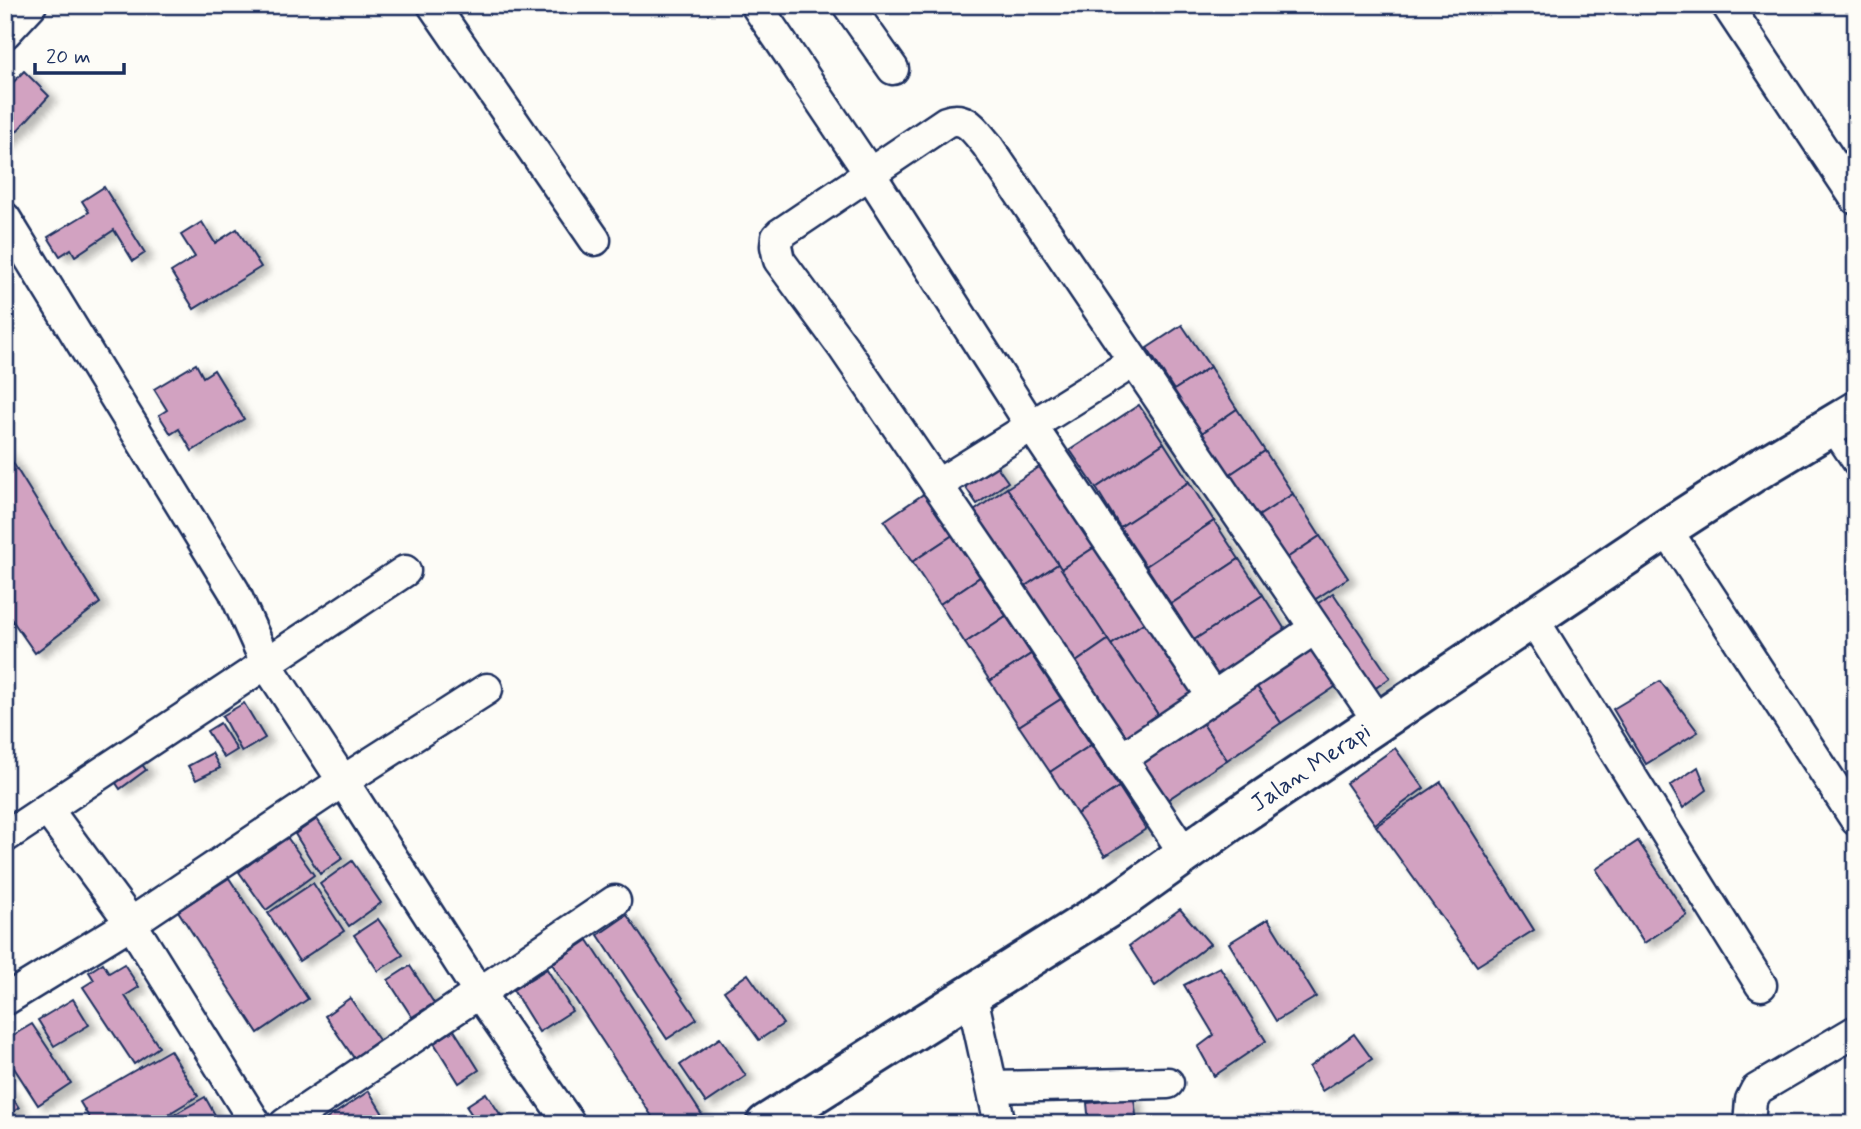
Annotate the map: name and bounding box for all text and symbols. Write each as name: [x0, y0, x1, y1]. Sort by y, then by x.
scale bar: [35, 32, 124, 76]
text: 20 m: [46, 43, 91, 71]
street label: Jalan Merapi: [1245, 716, 1377, 820]

